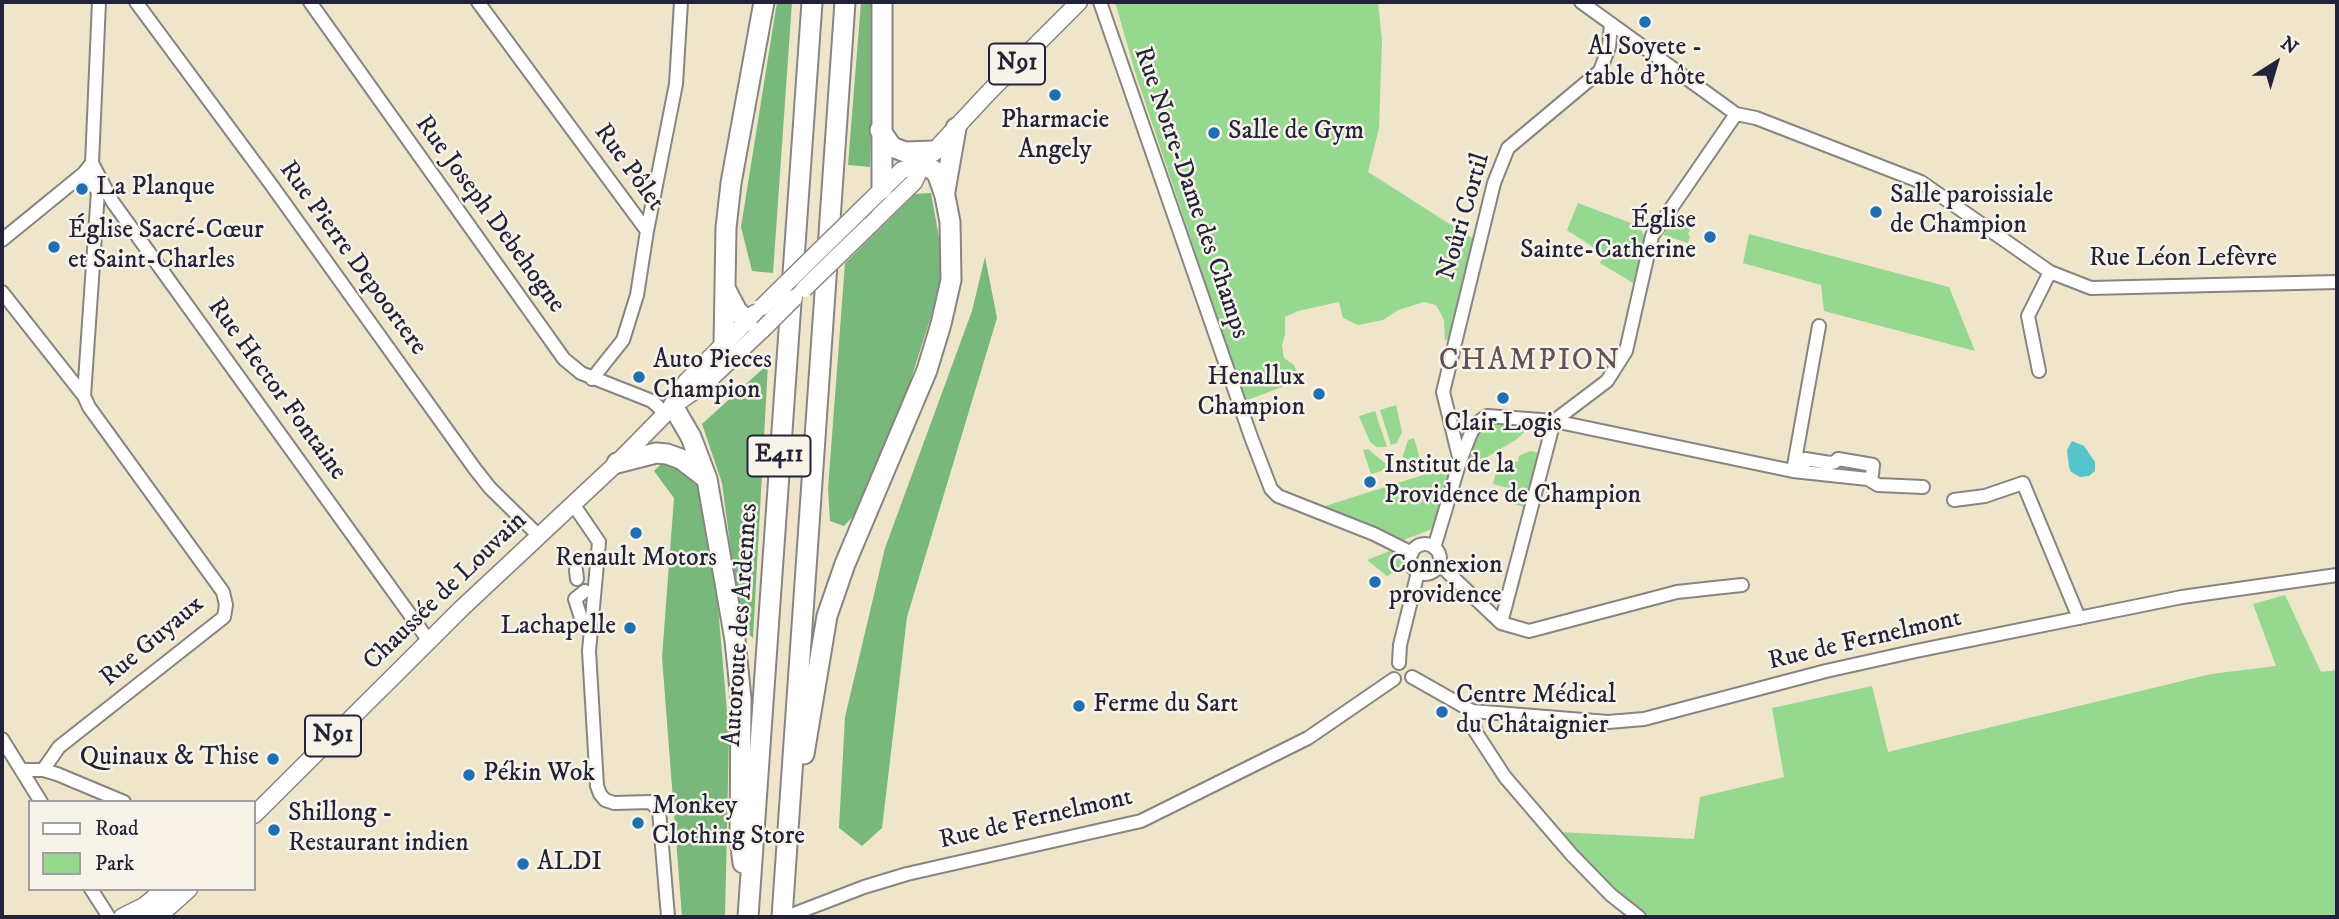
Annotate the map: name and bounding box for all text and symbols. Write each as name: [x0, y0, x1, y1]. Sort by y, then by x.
marker: Al Soyete - table d'hôte: [1637, 14, 1653, 30]
north arrow: [2241, 28, 2311, 98]
text: N: [2276, 32, 2302, 60]
place label: Al Soyete - table d'hôte: [1585, 33, 1705, 94]
road number: N91: [989, 43, 1045, 84]
street label: Rue Notre-Dame des Champs: [1125, 43, 1255, 343]
marker: Pharmacie Angely: [1047, 87, 1063, 103]
place label: Pharmacie Angely: [1001, 106, 1109, 168]
street label: Rue Joseph Debehogne: [407, 110, 571, 320]
place label: Salle de Gym: [1228, 117, 1364, 149]
street label: Rue Pôlet: [586, 118, 670, 218]
marker: Salle de Gym: [1206, 125, 1222, 141]
street label: Noûri Cortil: [1432, 150, 1498, 284]
street label: Rue Pierre Depoortere: [271, 156, 433, 362]
place label: La Planque: [96, 173, 215, 205]
marker: La Planque: [74, 181, 90, 197]
place label: Salle paroissiale de Champion: [1890, 181, 2053, 242]
marker: Salle paroissiale de Champion: [1868, 204, 1884, 220]
place label: Église Sainte-Catherine: [1520, 206, 1696, 268]
place label: Église Sacré-Cœur et Saint-Charles: [68, 216, 264, 278]
marker: Église Sainte-Catherine: [1702, 229, 1718, 245]
marker: Église Sacré-Cœur et Saint-Charles: [46, 239, 62, 255]
street label: Rue Léon Lefèvre: [2089, 244, 2277, 276]
street label: Rue Hector Fontaine: [200, 293, 352, 487]
district label: CHAMPION: [1440, 345, 1620, 381]
place label: Auto Pieces Champion: [653, 346, 772, 408]
place label: Henallux Champion: [1198, 363, 1305, 424]
marker: Auto Pieces Champion: [631, 369, 647, 385]
marker: Henallux Champion: [1311, 386, 1327, 402]
marker: Clair Logis: [1495, 390, 1511, 406]
place label: Clair Logis: [1444, 409, 1562, 441]
road number: E411: [748, 435, 810, 476]
place label: Institut de la Providence de Champion: [1384, 451, 1641, 512]
marker: Institut de la Providence de Champion: [1362, 474, 1378, 490]
street label: Autoroute des Ardennes: [718, 502, 766, 748]
street label: Chaussée de Louvain: [358, 506, 534, 678]
marker: Renault Motors: [628, 525, 644, 541]
place label: Renault Motors: [555, 544, 717, 576]
place label: Connexion providence: [1389, 551, 1502, 612]
marker: Connexion providence: [1367, 574, 1383, 590]
street label: Rue Guyaux: [95, 590, 211, 694]
street label: Rue de Fernelmont: [1765, 604, 1965, 678]
place label: Lachapelle: [500, 612, 616, 644]
marker: Lachapelle: [622, 620, 638, 636]
place label: Centre Médical du Châtaignier: [1456, 681, 1616, 742]
place label: Ferme du Sart: [1093, 690, 1238, 722]
marker: Ferme du Sart: [1071, 698, 1087, 714]
marker: Centre Médical du Châtaignier: [1434, 704, 1450, 720]
road number: N91: [305, 716, 361, 756]
place label: Quinaux & Thise: [80, 743, 259, 775]
marker: Quinaux & Thise: [265, 751, 281, 767]
place label: Pékin Wok: [483, 759, 595, 791]
marker: Pékin Wok: [461, 767, 477, 783]
street label: Rue de Fernelmont: [936, 783, 1136, 857]
place label: Monkey Clothing Store: [652, 792, 805, 854]
place label: Shillong - Restaurant indien: [288, 799, 469, 860]
legend: [28, 800, 256, 891]
marker: Monkey Clothing Store: [630, 815, 646, 831]
text: Road: [95, 816, 139, 842]
marker: Shillong - Restaurant indien: [266, 822, 282, 838]
place label: ALDI: [537, 848, 602, 880]
text: Park: [95, 851, 134, 877]
marker: ALDI: [515, 856, 531, 872]

